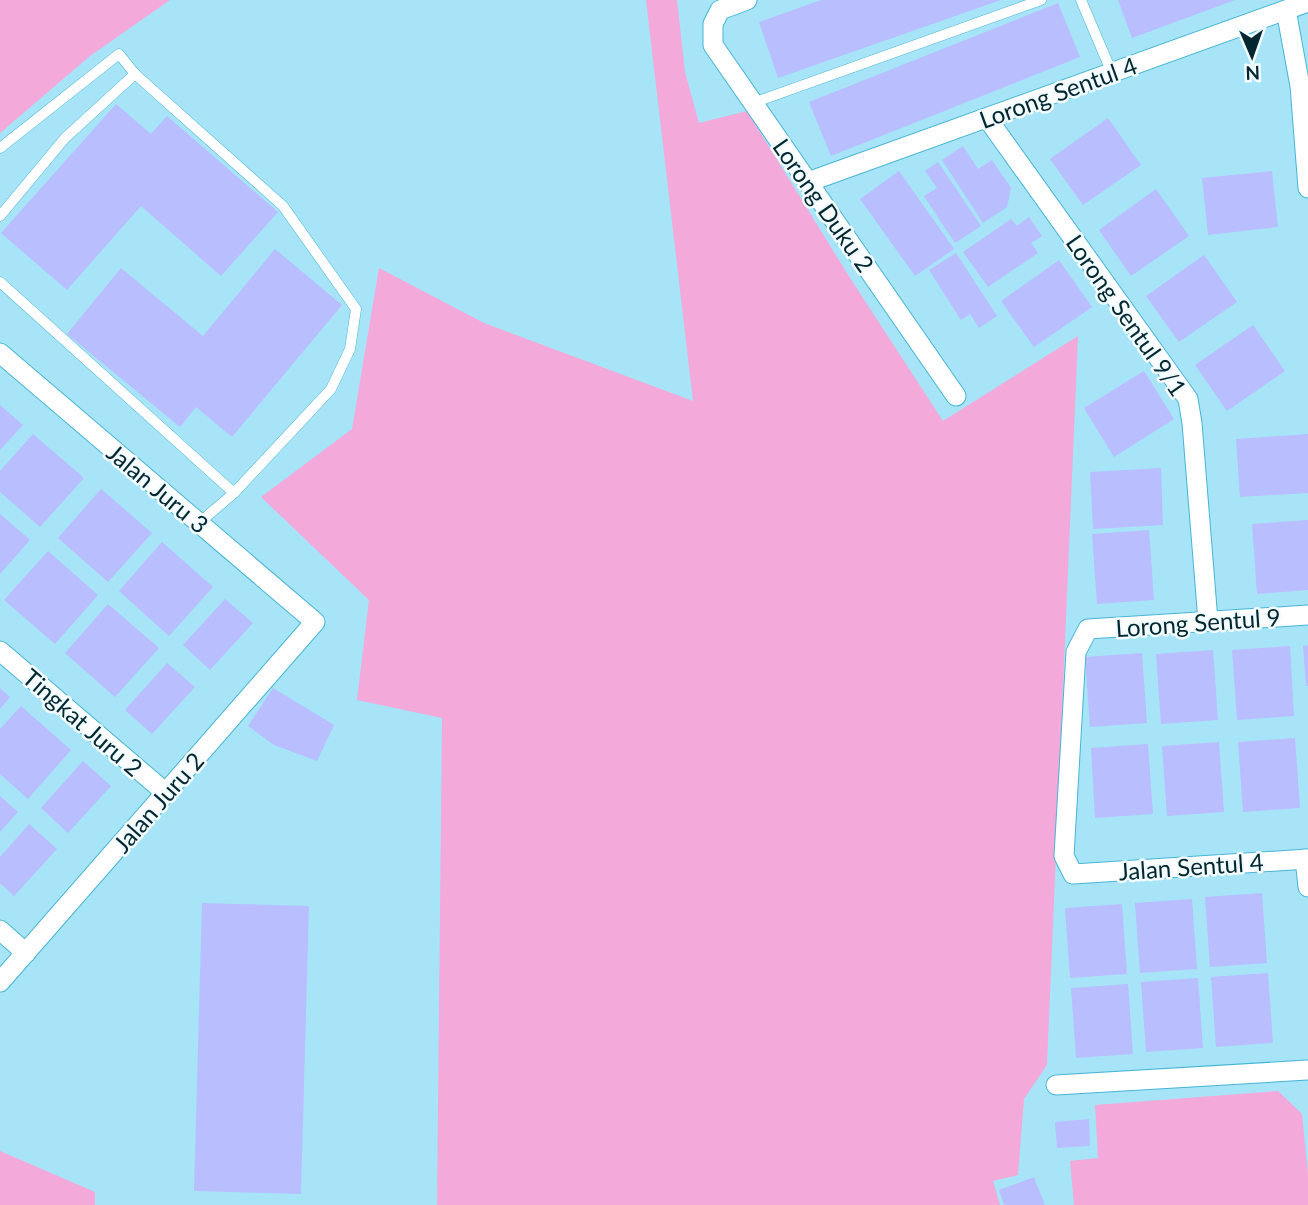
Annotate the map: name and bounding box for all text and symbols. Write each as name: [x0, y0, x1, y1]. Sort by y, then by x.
north arrow: [1217, 21, 1287, 91]
street label: Lorong Sentul 4: [975, 50, 1141, 134]
text: N: [1245, 62, 1260, 85]
street label: Lorong Duku 2: [767, 133, 881, 277]
street label: Lorong Sentul 9/1: [1061, 229, 1193, 401]
street label: Jalan Juru 3: [101, 437, 215, 539]
street label: Lorong Sentul 9: [1114, 602, 1282, 642]
street label: Tingkat Juru 2: [17, 662, 149, 782]
street label: Jalan Juru 2: [107, 746, 209, 858]
street label: Jalan Sentul 4: [1118, 846, 1265, 886]

